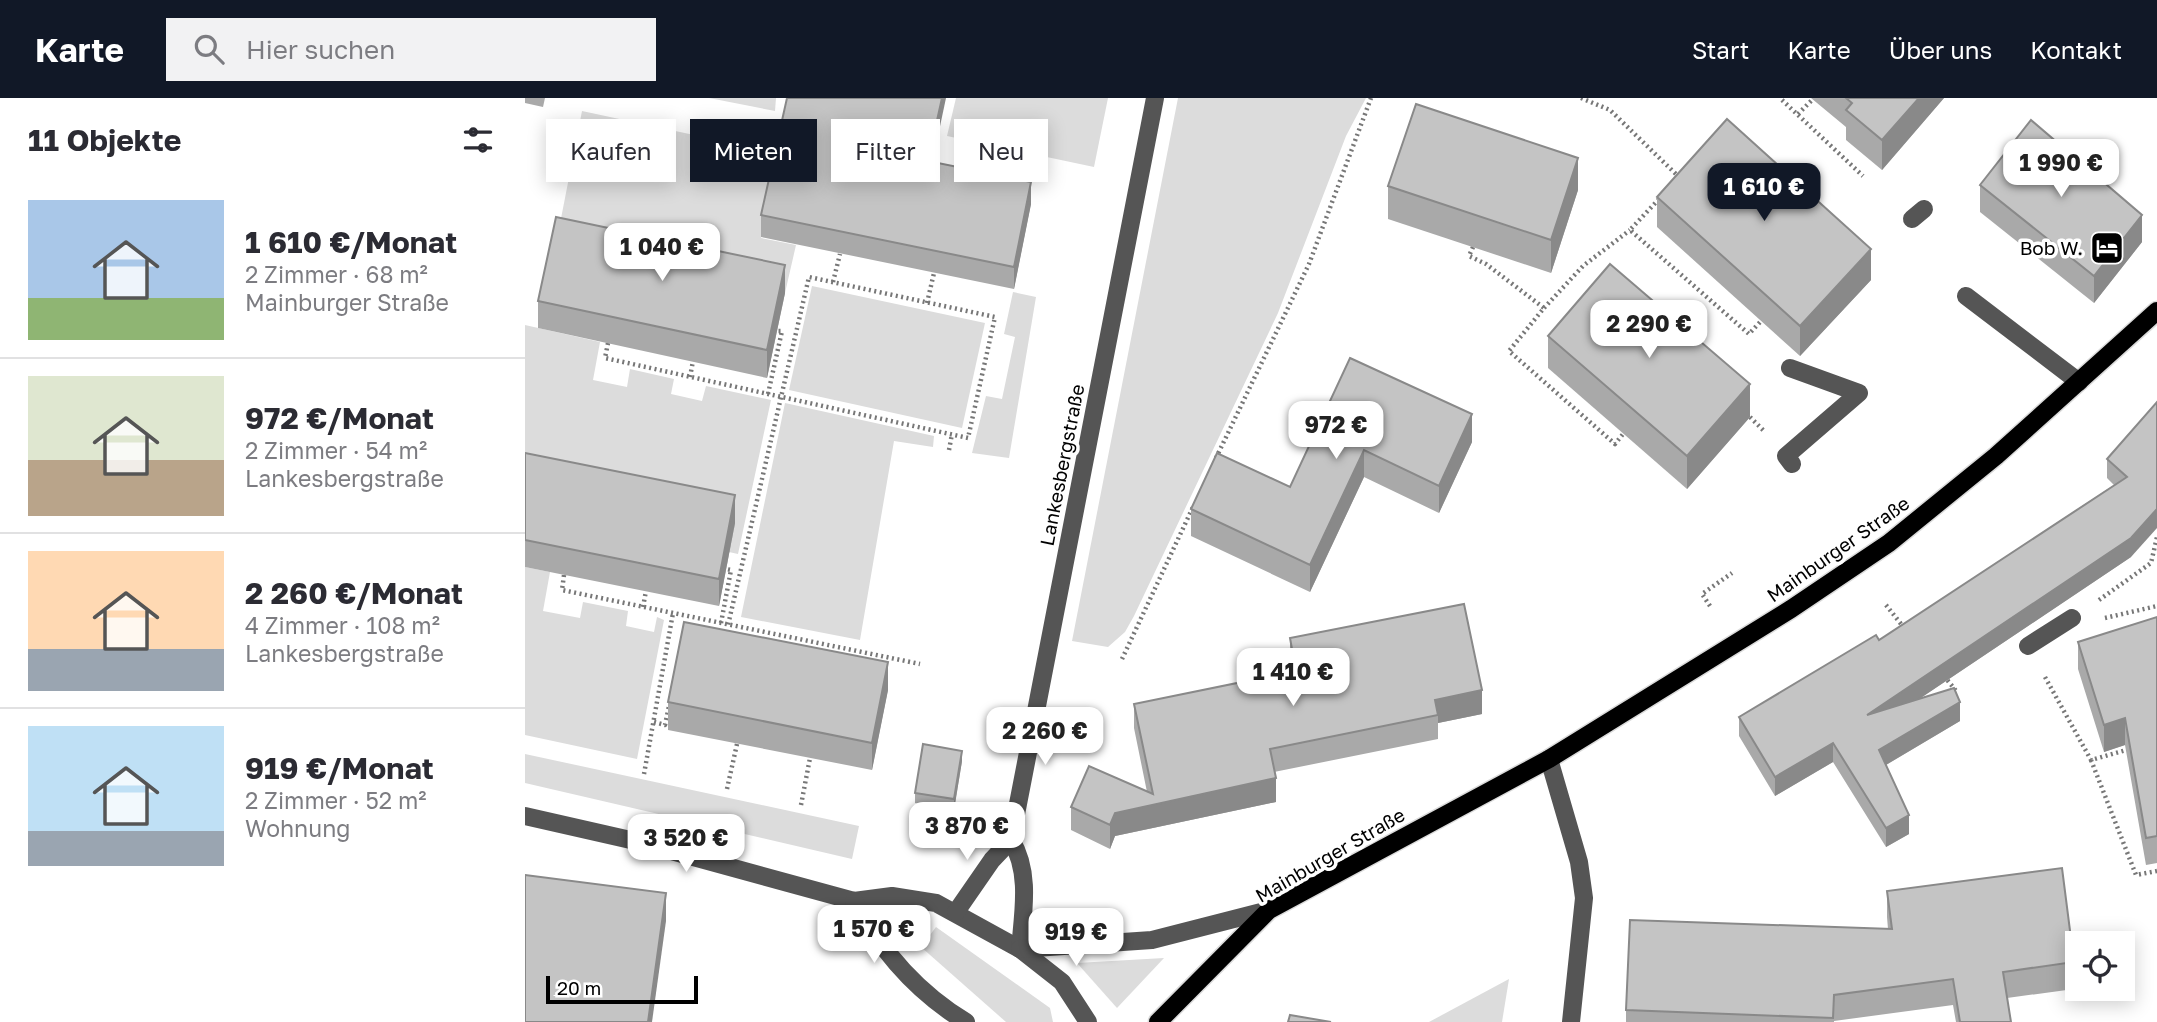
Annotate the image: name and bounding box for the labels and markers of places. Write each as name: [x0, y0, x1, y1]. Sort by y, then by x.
pin: 1 990 €: [1996, 140, 2126, 199]
pin: 1 610 €: [1699, 164, 1829, 223]
pin: 1 040 €: [597, 223, 727, 283]
hotel icon: Bob W.: [2088, 229, 2126, 267]
place label: Bob W.: [2020, 236, 2083, 259]
pin: 2 290 €: [1584, 300, 1714, 360]
pin: 972 €: [1287, 402, 1385, 461]
pin: 1 410 €: [1228, 648, 1358, 708]
pin: 2 260 €: [980, 708, 1110, 767]
pin: 3 870 €: [902, 802, 1032, 862]
pin: 3 520 €: [621, 814, 751, 874]
pin: 1 570 €: [809, 906, 939, 965]
pin: 919 €: [1027, 908, 1125, 968]

